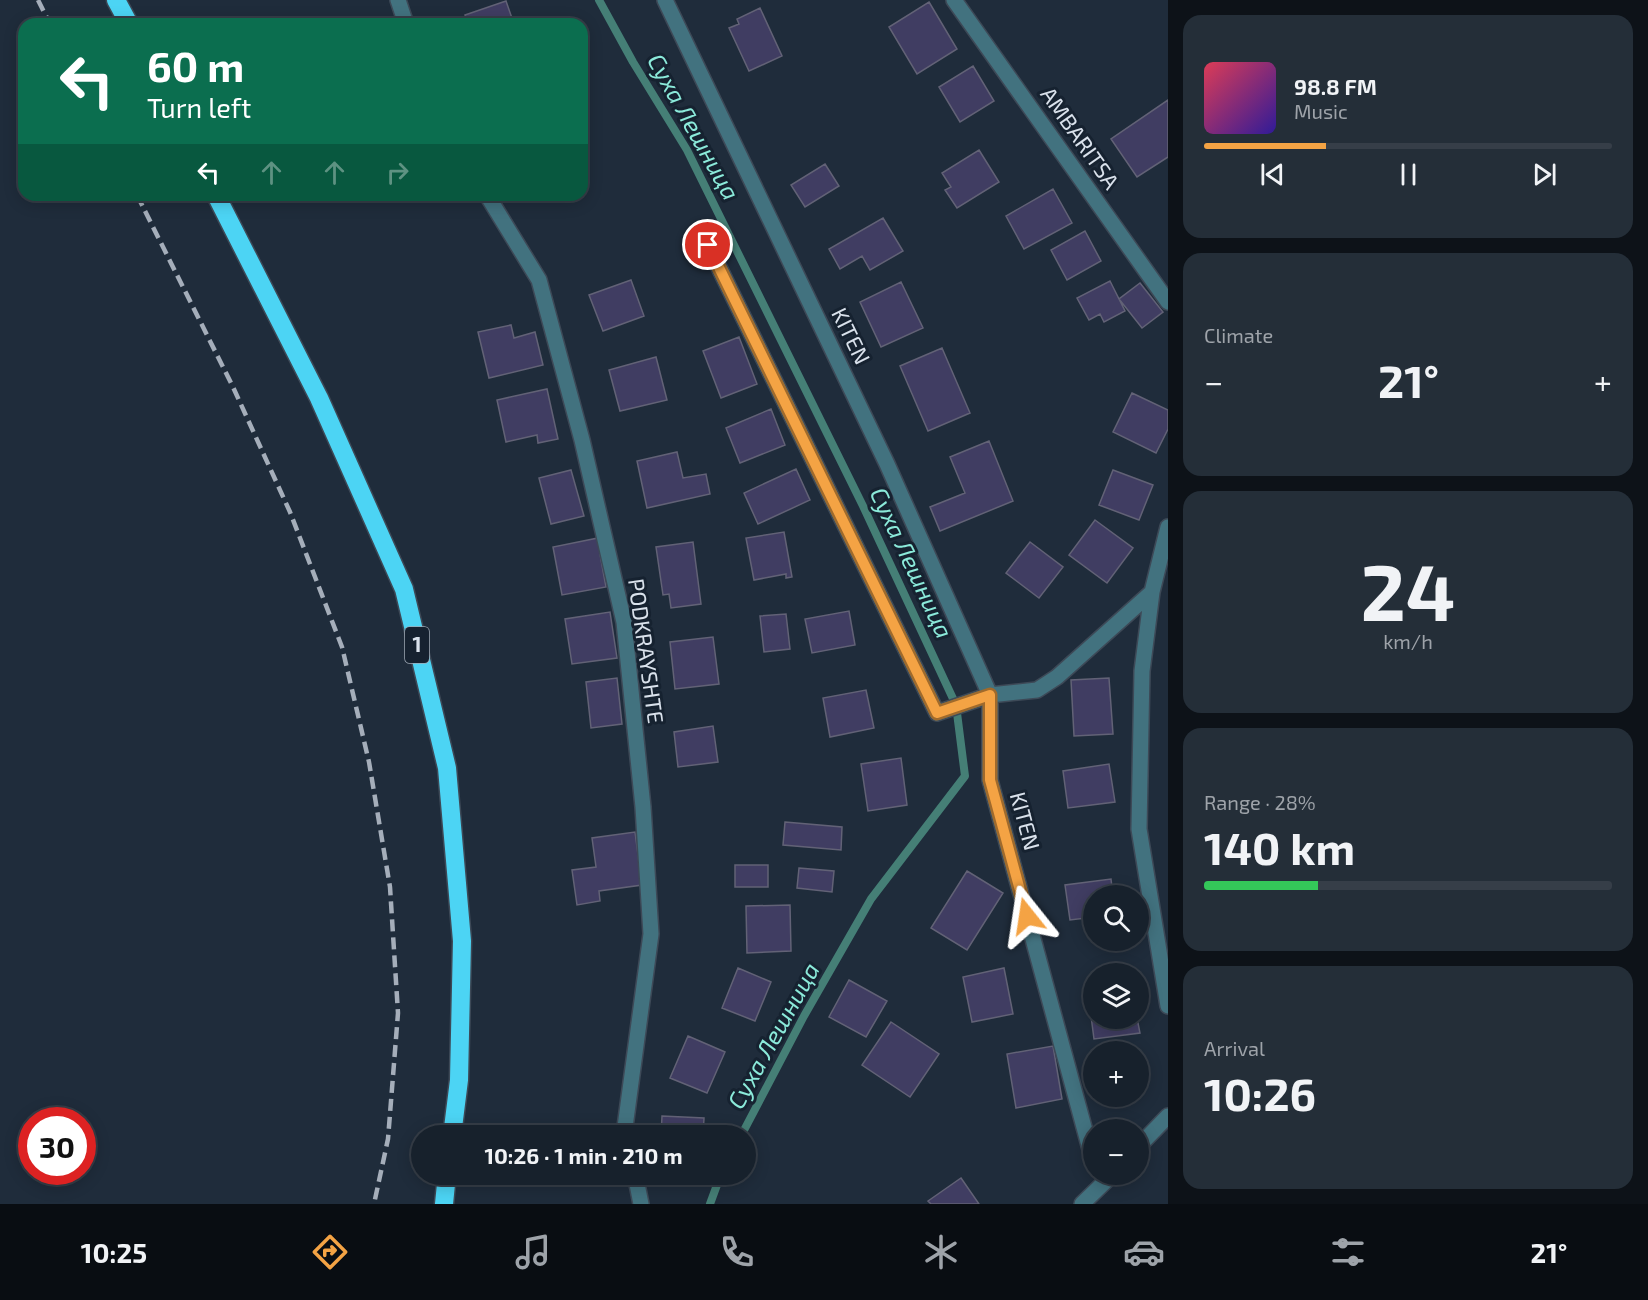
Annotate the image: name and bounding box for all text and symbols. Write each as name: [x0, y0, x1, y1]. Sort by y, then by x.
text: 60 m: [147, 40, 244, 90]
icon: left: [48, 42, 126, 120]
water label: Суха Лешница: [642, 48, 746, 205]
text: 98.8 FM: [1294, 73, 1377, 99]
street label: AMBARITSA: [1036, 81, 1126, 194]
text: Turn left: [147, 91, 251, 123]
text: Music: [1294, 99, 1348, 123]
icon: left: [192, 156, 225, 189]
icon: ahead: [255, 156, 288, 189]
icon: ahead: [318, 156, 351, 189]
icon: right: [381, 156, 414, 189]
icon: previous: [1256, 158, 1289, 191]
icon: pause: [1392, 158, 1425, 191]
icon: next: [1528, 158, 1561, 191]
pin: [682, 219, 733, 270]
icon: arrive: [691, 228, 724, 261]
street label: KITEN: [827, 303, 877, 368]
text: Climate: [1204, 323, 1273, 347]
text: 21°: [1378, 353, 1439, 407]
text: −: [1204, 361, 1223, 401]
text: +: [1594, 361, 1612, 401]
water label: Суха Лешница: [865, 482, 960, 642]
text: 24: [1360, 543, 1456, 637]
street label: PODKRAYSHTE: [624, 577, 670, 725]
road number: 1: [405, 627, 429, 663]
text: km/h: [1383, 629, 1433, 653]
street label: KITEN: [1006, 789, 1046, 853]
text: Range · 28%: [1204, 790, 1316, 814]
text: 140 km: [1204, 820, 1355, 874]
position arrow: [995, 884, 1059, 948]
map controls: [1083, 885, 1149, 1185]
button: search: [1083, 885, 1149, 951]
water label: Суха Лешница: [721, 957, 825, 1114]
button: layers: [1083, 963, 1149, 1029]
text: Arrival: [1204, 1036, 1265, 1060]
button: +: [1083, 1041, 1149, 1107]
text: 10:26: [1204, 1066, 1316, 1120]
speed limit sign: 30: [18, 1107, 96, 1185]
button: −: [1083, 1119, 1149, 1185]
text: 10:26 · 1 min · 210 m: [484, 1142, 683, 1168]
icon: directions: [309, 1231, 351, 1273]
icon: music: [512, 1231, 554, 1273]
icon: phone: [716, 1231, 758, 1273]
icon: climate: [920, 1231, 962, 1273]
icon: car: [1123, 1231, 1165, 1273]
icon: filters: [1327, 1231, 1369, 1273]
text: 10:25: [81, 1236, 147, 1268]
text: 21°: [1531, 1236, 1567, 1268]

